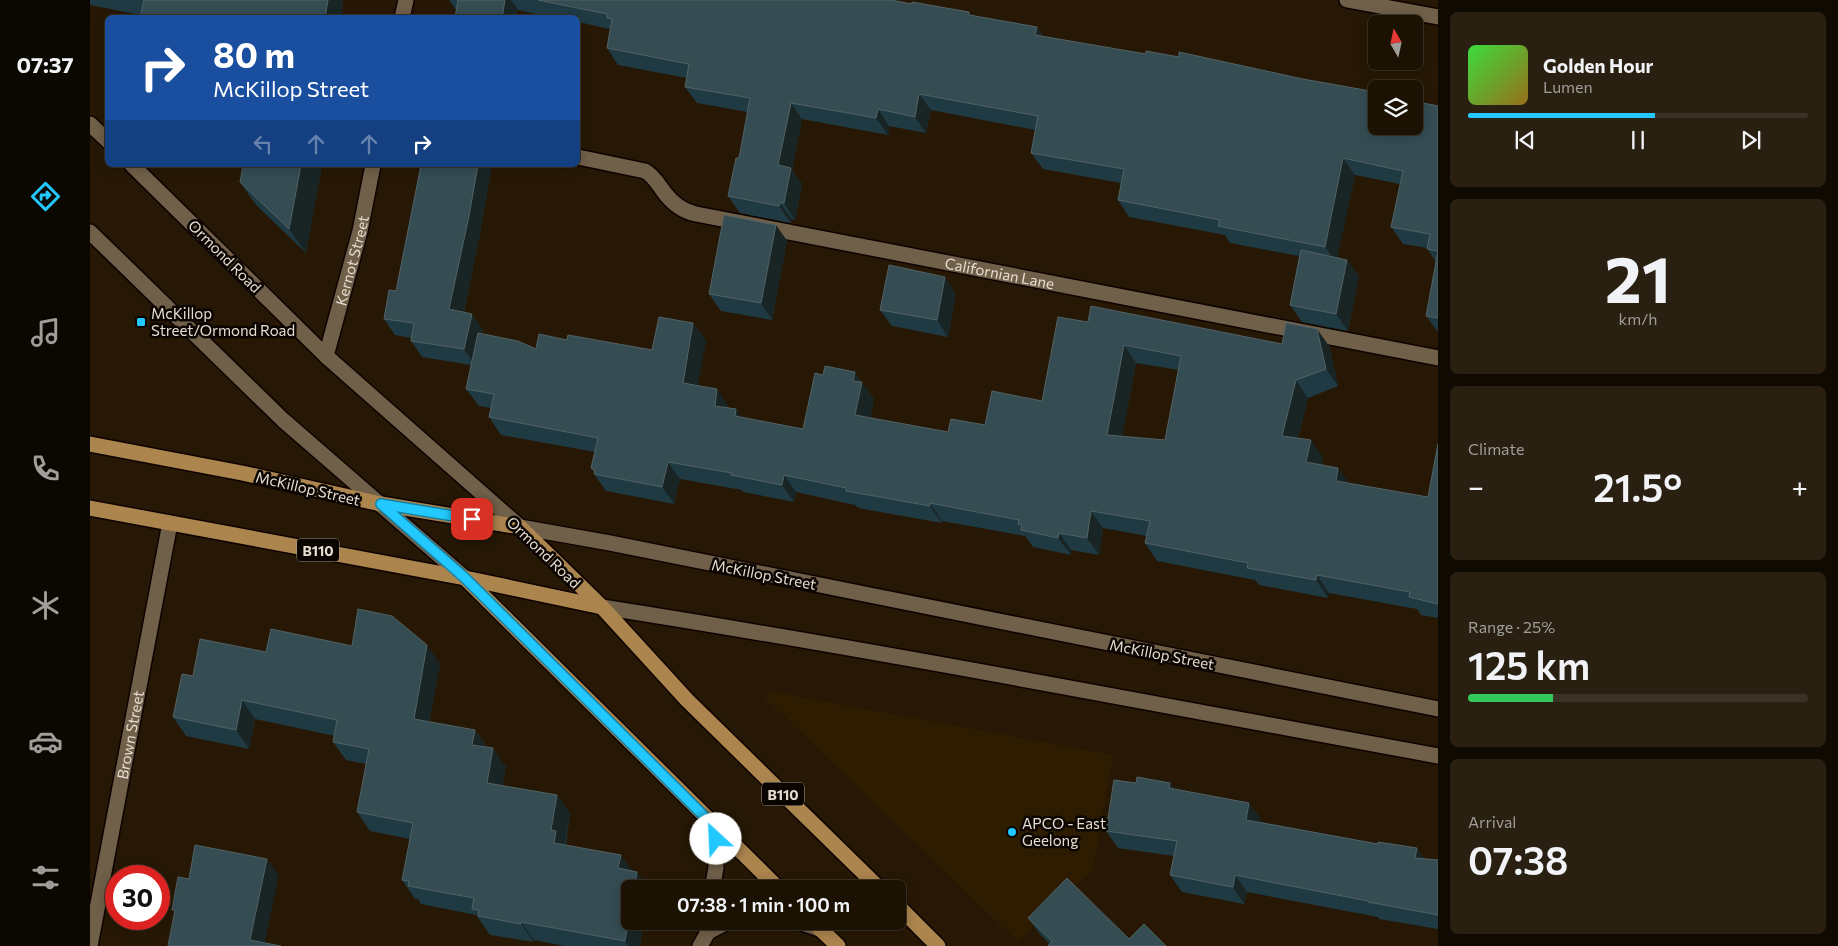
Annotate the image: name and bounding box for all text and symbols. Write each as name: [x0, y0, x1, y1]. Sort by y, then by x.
north arrow: [1368, 15, 1422, 70]
map controls: [1368, 15, 1423, 135]
text: 80 m: [213, 32, 295, 75]
icon: right: [130, 35, 195, 100]
text: 07:37: [16, 51, 74, 78]
text: Golden Hour: [1543, 54, 1653, 77]
text: McKillop Street: [213, 75, 369, 102]
text: Lumen: [1543, 77, 1593, 96]
button: layers: [1368, 80, 1423, 135]
icon: previous: [1511, 126, 1539, 154]
icon: pause: [1624, 126, 1652, 154]
icon: next: [1737, 126, 1765, 154]
icon: left: [249, 130, 277, 158]
icon: ahead: [302, 130, 330, 158]
icon: ahead: [355, 130, 383, 158]
icon: right: [408, 130, 436, 158]
icon: directions: [28, 179, 63, 214]
street label: Kernot Street: [331, 214, 372, 307]
street label: Ormond Road: [185, 216, 265, 296]
text: 21: [1605, 237, 1671, 316]
street label: Californian Lane: [943, 253, 1056, 292]
place label: McKillop Street/Ormond Road: [151, 304, 295, 339]
text: km/h: [1619, 309, 1657, 328]
icon: music: [28, 315, 63, 350]
marker: McKillop Street/Ormond Road: [135, 316, 147, 328]
text: Climate: [1468, 439, 1524, 458]
icon: phone: [28, 451, 63, 486]
text: 21.5°: [1593, 463, 1682, 510]
street label: McKillop Street: [254, 467, 362, 509]
text: −: [1468, 469, 1484, 503]
text: +: [1792, 469, 1808, 503]
pin: [451, 498, 493, 540]
icon: arrive: [458, 505, 486, 533]
street label: Ormond Road: [503, 512, 585, 592]
road number: B110: [297, 538, 339, 562]
street label: McKillop Street: [710, 555, 818, 593]
icon: climate: [28, 588, 63, 623]
text: Range · 25%: [1468, 617, 1555, 636]
street label: McKillop Street: [1108, 635, 1216, 673]
text: 125 km: [1468, 641, 1590, 688]
street label: Brown Street: [113, 689, 147, 781]
icon: car: [28, 724, 63, 759]
road number: B110: [762, 782, 804, 806]
position arrow: [689, 812, 741, 864]
text: Arrival: [1468, 812, 1516, 831]
place label: APCO - East Geelong: [1022, 814, 1106, 849]
marker: APCO - East Geelong: [1006, 826, 1018, 838]
text: 07:38: [1468, 836, 1568, 883]
icon: filters: [28, 860, 63, 895]
speed limit sign: 30: [105, 865, 170, 930]
text: 07:38 · 1 min · 100 m: [677, 893, 850, 916]

